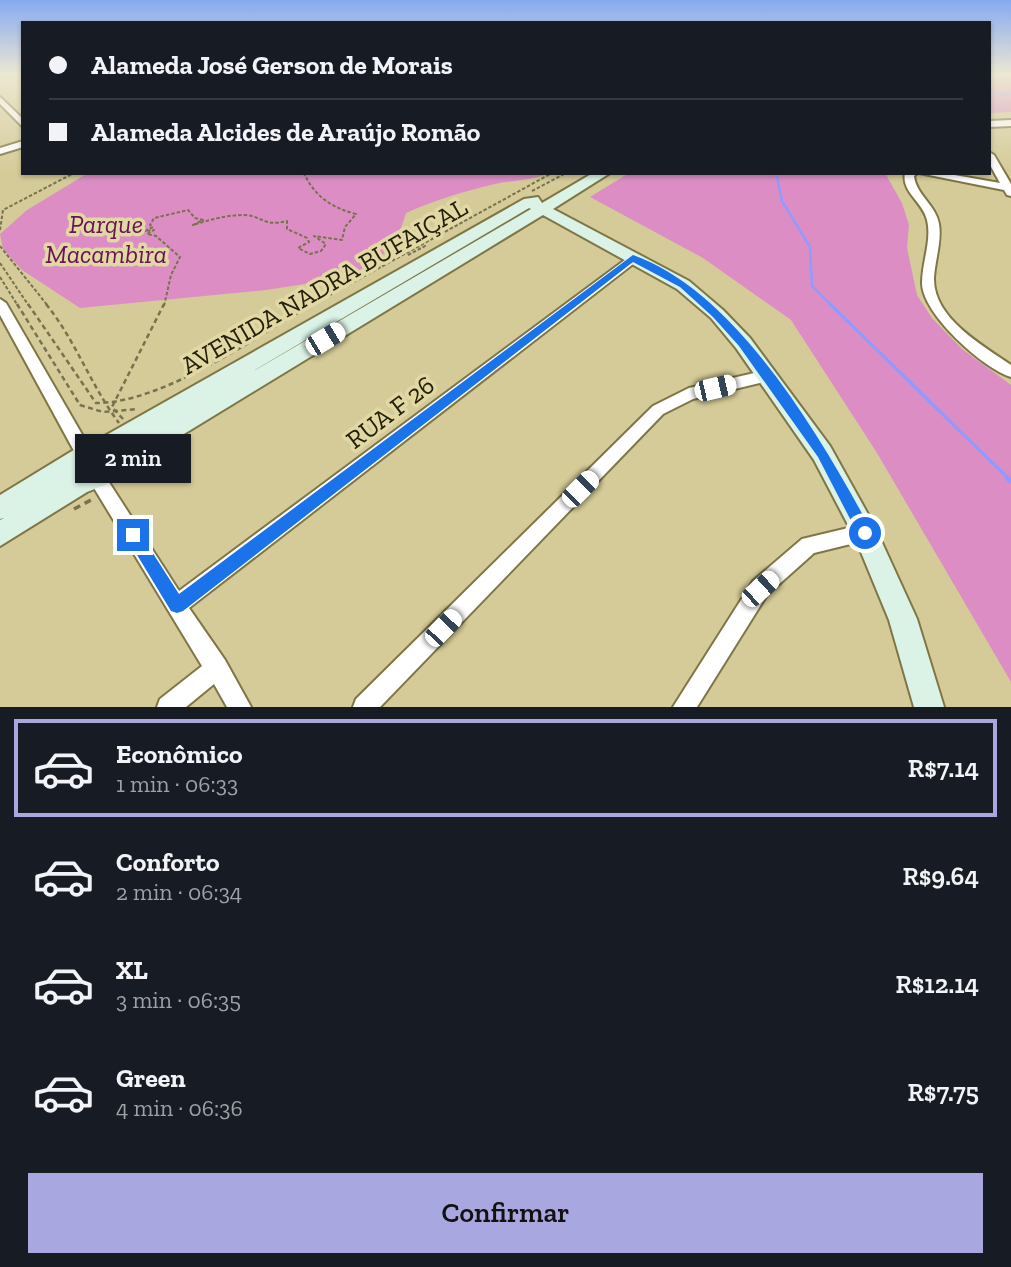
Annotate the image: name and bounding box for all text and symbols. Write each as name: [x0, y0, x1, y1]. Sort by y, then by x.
text: Alameda José Gerson de Morais: [91, 49, 453, 81]
text: Alameda Alcides de Araújo Romão: [91, 116, 480, 148]
street label: AVENIDA NADRA BUFAIÇAL: [175, 191, 473, 381]
park label: Parque Macambira: [45, 208, 167, 270]
car: [302, 319, 349, 359]
street label: RUA F 26: [340, 368, 440, 456]
car: [693, 373, 738, 403]
callout: 2 min: [75, 434, 191, 482]
text: 2 min: [104, 444, 162, 472]
car: [558, 467, 603, 511]
route start: [849, 517, 881, 549]
route end: [117, 519, 149, 551]
car: [738, 567, 783, 611]
car: [421, 606, 466, 650]
icon: car: [32, 737, 95, 800]
text: Econômico: [116, 738, 243, 770]
text: R$7.14: [908, 752, 979, 784]
text: 1 min · 06:33: [116, 770, 238, 798]
icon: car: [32, 845, 95, 908]
text: Conforto: [116, 846, 220, 878]
text: R$9.64: [902, 860, 979, 892]
text: 2 min · 06:34: [116, 878, 242, 906]
icon: car: [32, 953, 95, 1016]
text: XL: [116, 954, 148, 986]
text: R$12.14: [895, 968, 979, 1000]
text: 3 min · 06:35: [116, 986, 241, 1014]
icon: car: [32, 1061, 95, 1124]
text: Green: [116, 1062, 186, 1094]
text: R$7.75: [907, 1076, 979, 1108]
text: 4 min · 06:36: [116, 1094, 243, 1122]
button: Confirmar: [28, 1173, 983, 1253]

